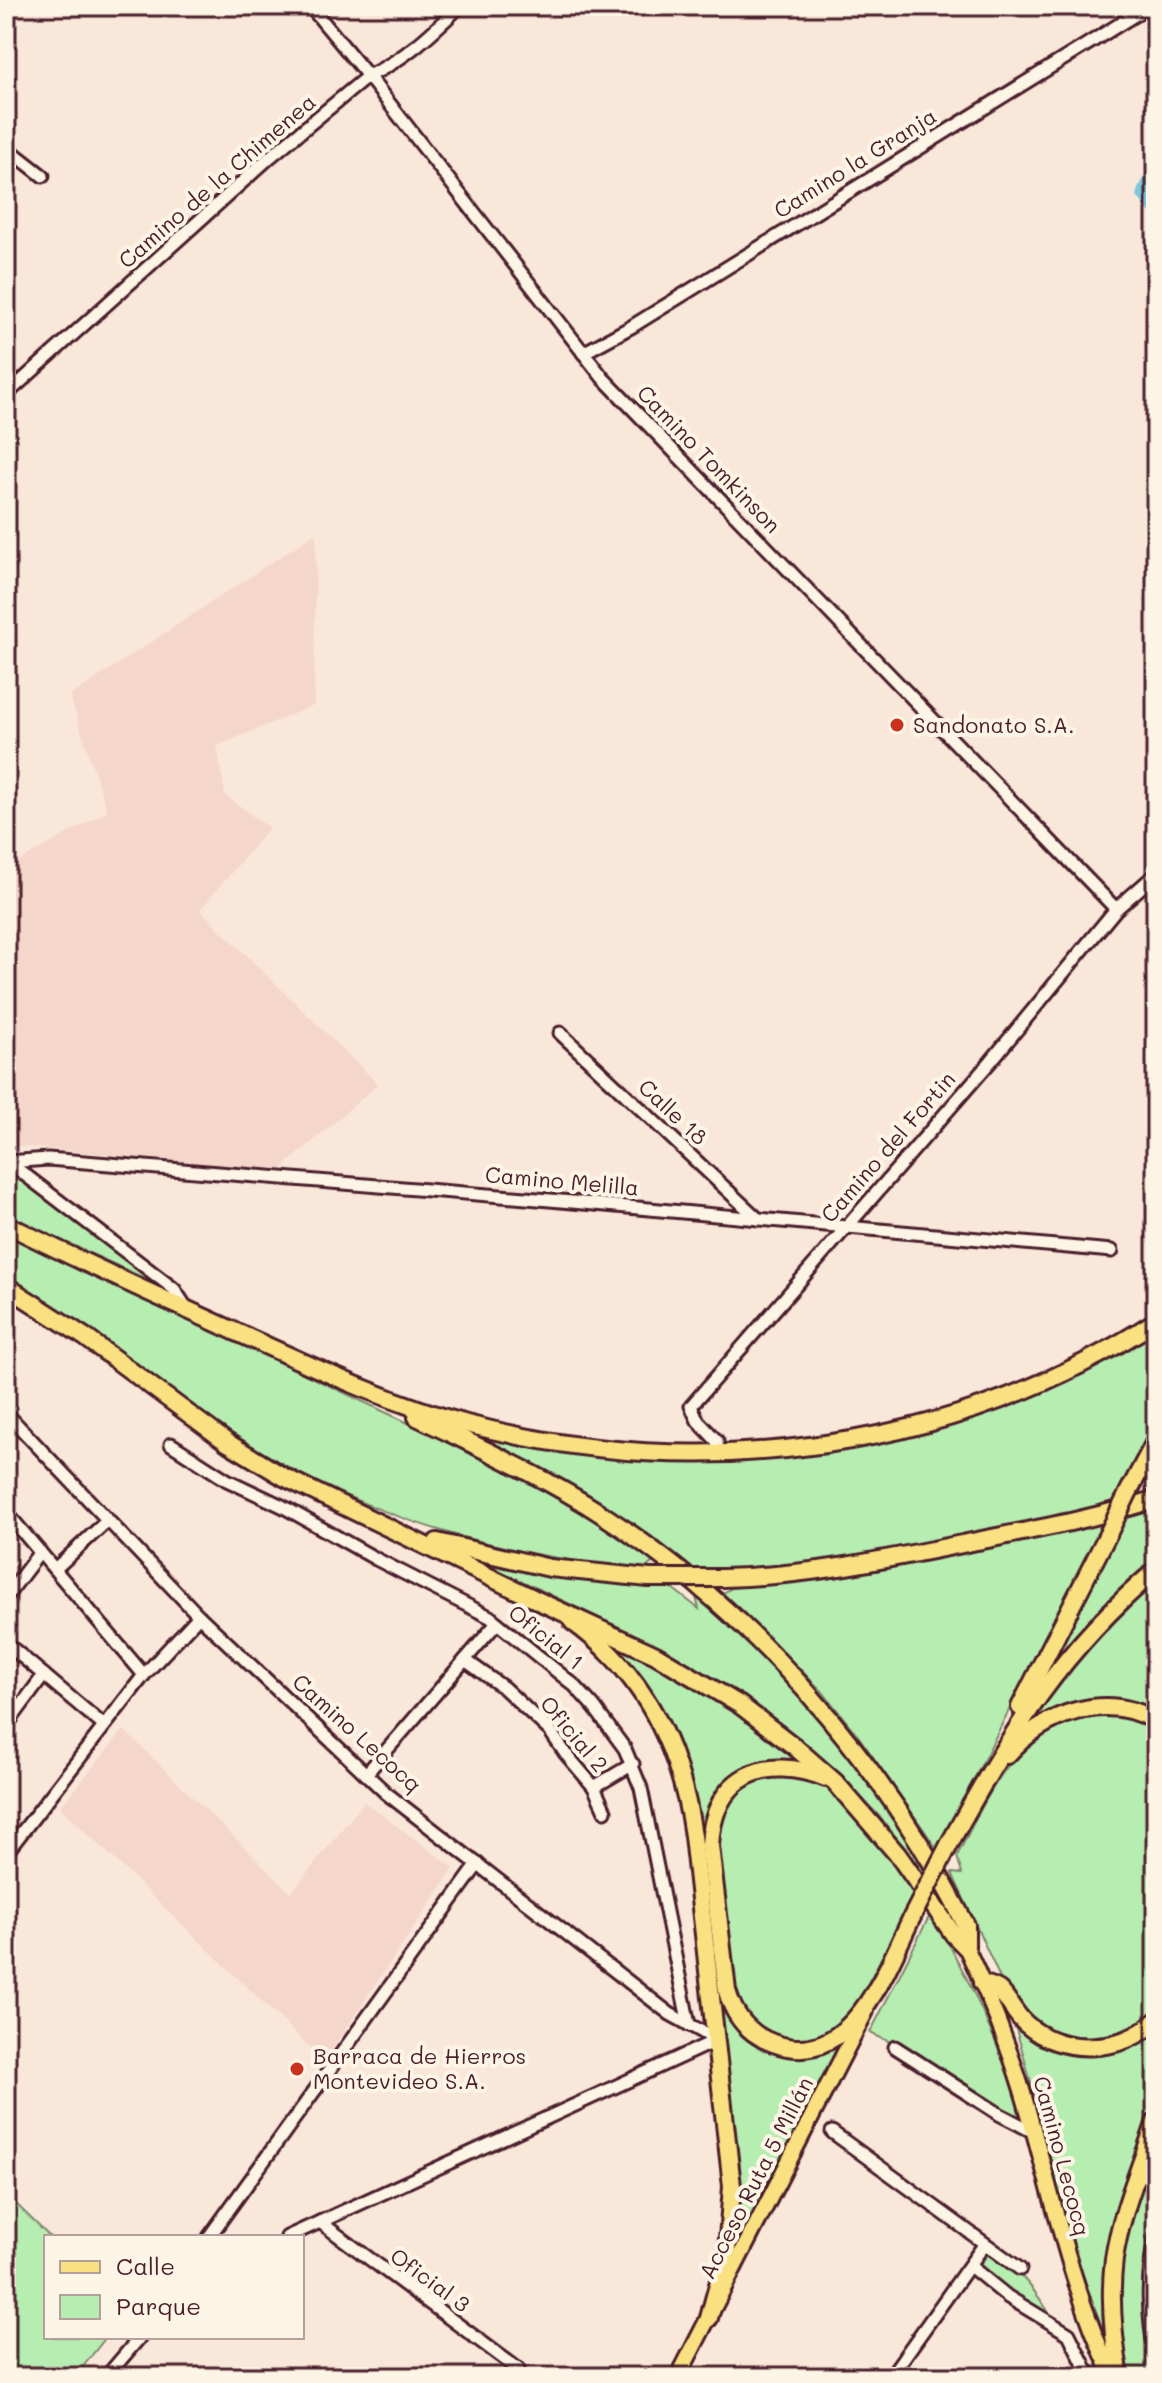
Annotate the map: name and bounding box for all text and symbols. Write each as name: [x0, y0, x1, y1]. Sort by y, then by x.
street label: Camino de la Chimenea: [112, 87, 321, 274]
street label: Camino la Granja: [768, 101, 942, 224]
street label: Camino Tomkinson: [631, 378, 788, 539]
place label: Sandonato S.A.: [913, 710, 1075, 739]
marker: Sandonato S.A.: [888, 716, 906, 734]
street label: Camino del Fortin: [814, 1065, 961, 1228]
street label: Calle 18: [633, 1072, 714, 1151]
street label: Camino Melilla: [484, 1159, 640, 1202]
street label: Oficial 1: [503, 1598, 590, 1676]
street label: Camino Lecocq: [287, 1667, 428, 1798]
street label: Oficial 2: [534, 1690, 615, 1778]
place label: Barraca de Hierros Montevideo S.A.: [313, 2041, 526, 2095]
marker: Barraca de Hierros Montevideo S.A.: [288, 2060, 306, 2078]
street label: Acceso Ruta 5 Millán: [692, 2072, 819, 2284]
street label: Camino Lecocq: [1027, 2073, 1098, 2239]
legend: [44, 2235, 304, 2339]
street label: Oficial 3: [385, 2241, 476, 2318]
text: Calle: [116, 2250, 175, 2281]
text: Parque: [116, 2290, 201, 2321]

